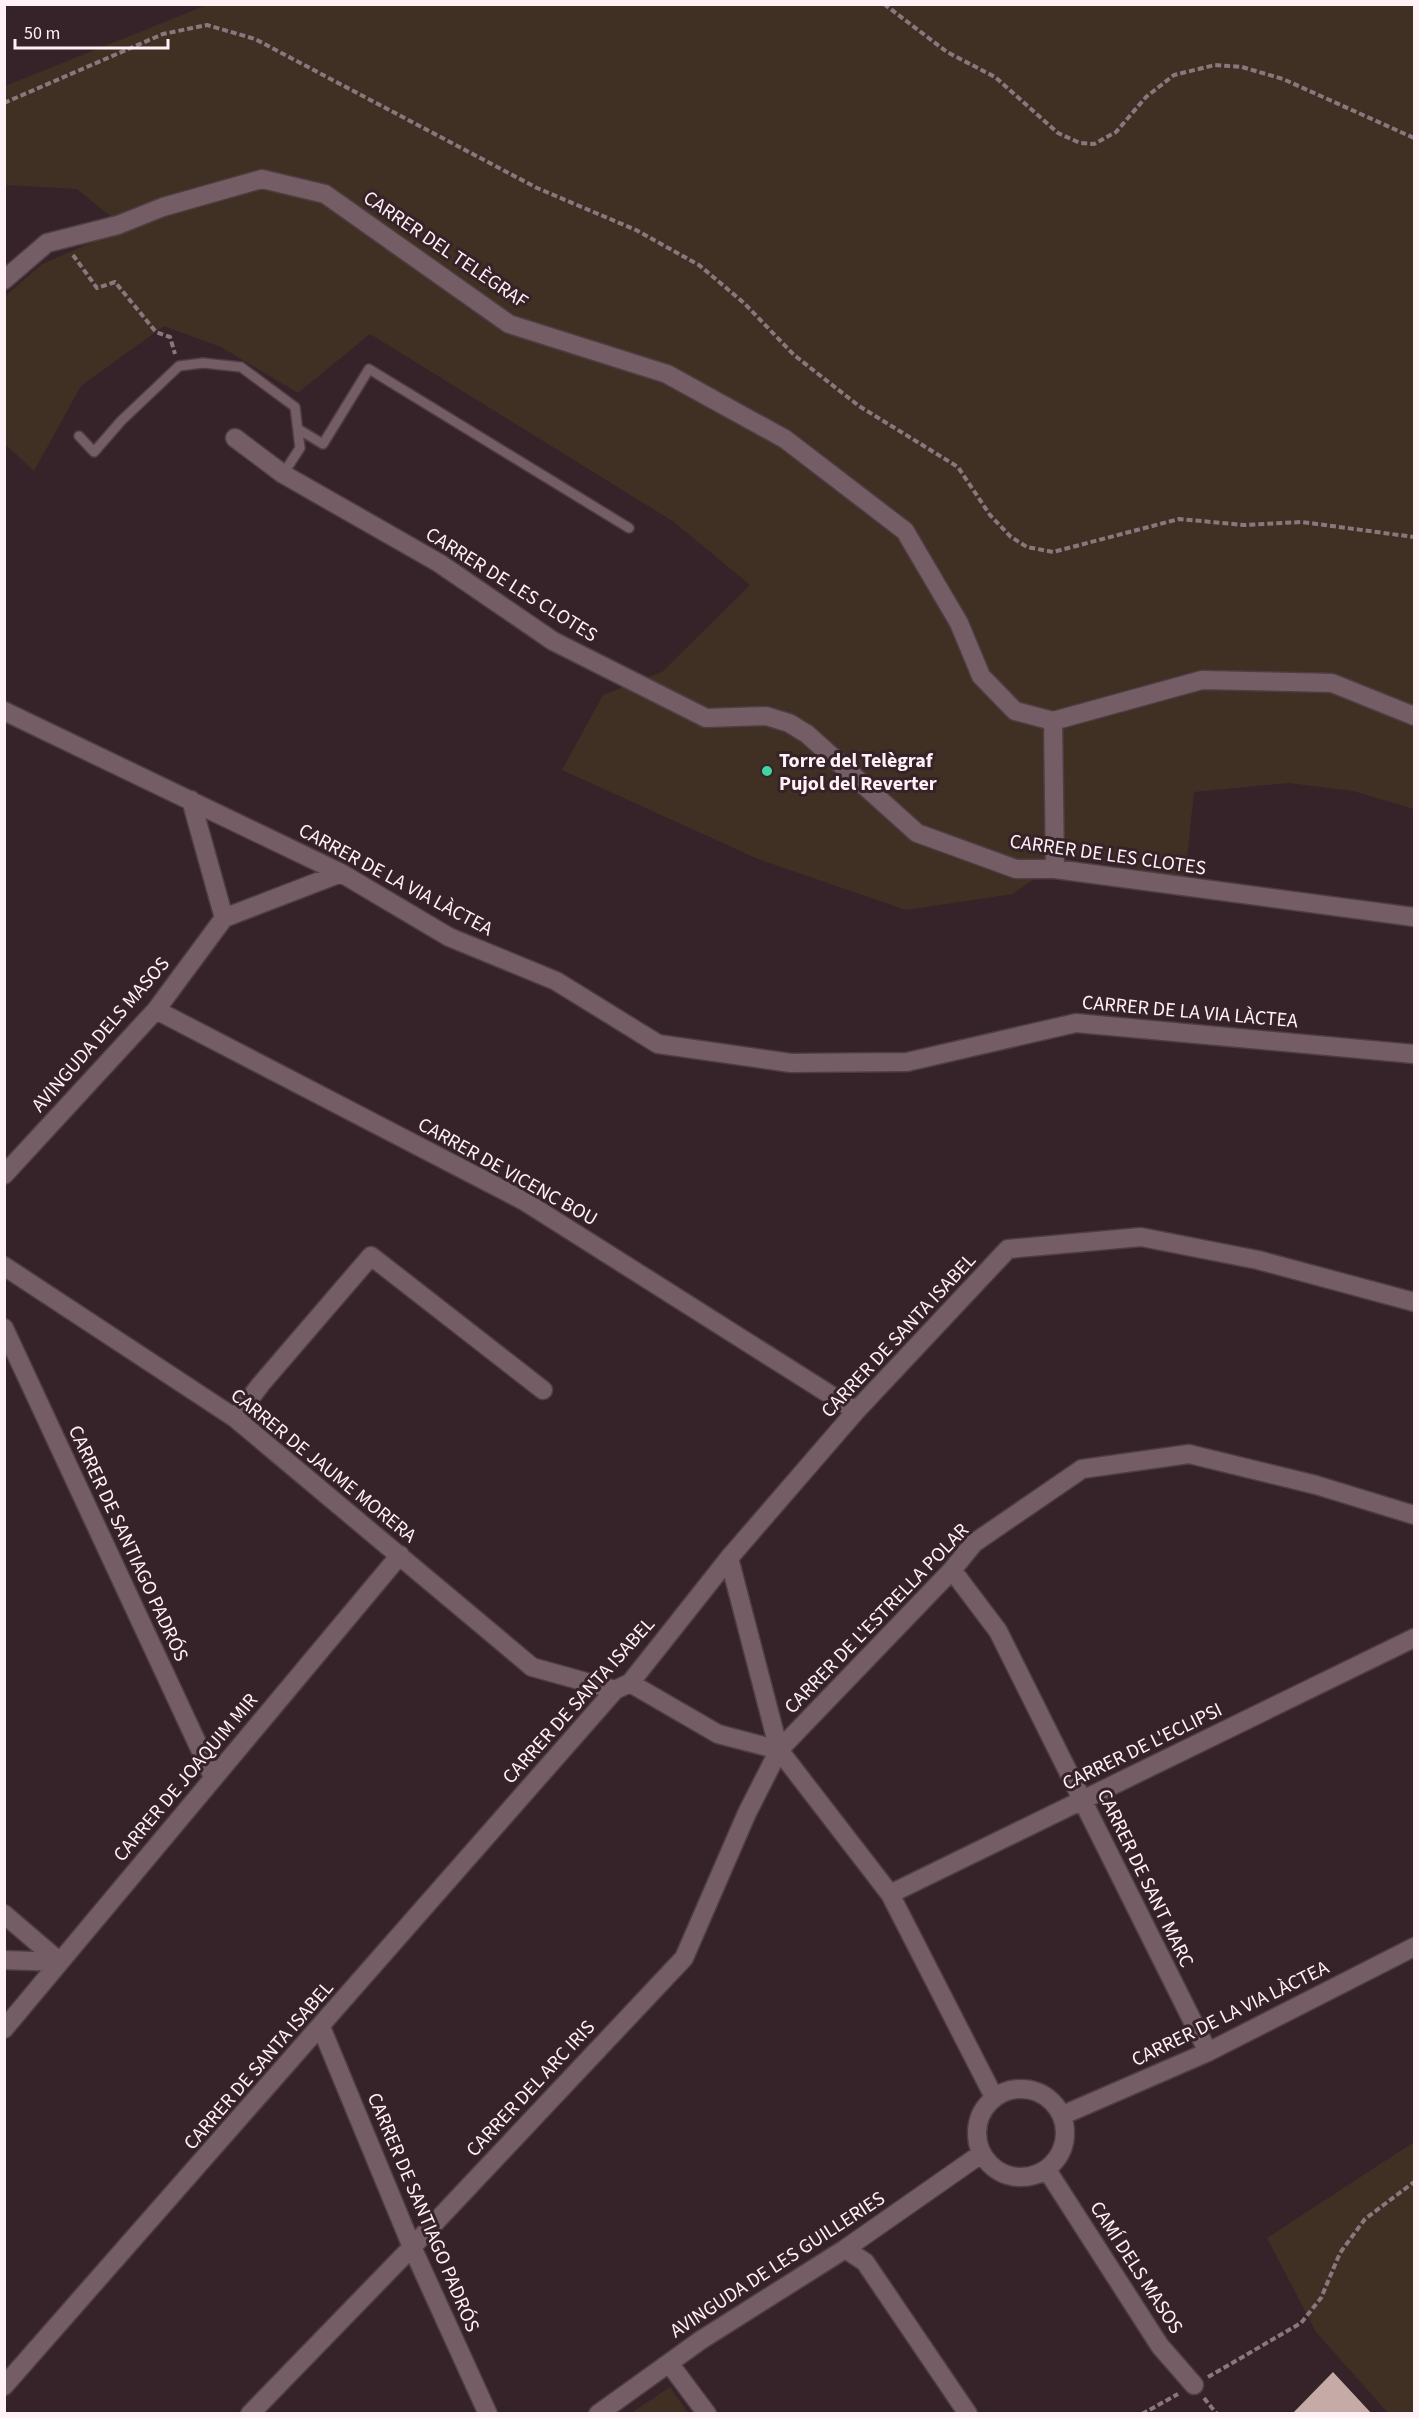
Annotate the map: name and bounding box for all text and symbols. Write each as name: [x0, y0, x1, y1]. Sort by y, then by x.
scale bar: [15, 12, 168, 50]
text: 50 m: [24, 21, 60, 46]
street label: CARRER DEL TELÈGRAF: [357, 184, 534, 316]
street label: CARRER DE LES CLOTES: [420, 520, 603, 649]
place label: Torre del Telègraf Pujol del Reverter: [779, 747, 937, 798]
marker: Torre del Telègraf Pujol del Reverter: [760, 764, 774, 778]
street label: CARRER DE LA VIA LÀCTEA: [293, 817, 498, 943]
street label: CARRER DE LES CLOTES: [1008, 827, 1208, 883]
street label: AVINGUDA DELS MASOS: [25, 951, 176, 1119]
street label: CARRER DE LA VIA LÀCTEA: [1081, 989, 1299, 1035]
street label: CARRER DE VICENC BOU: [413, 1111, 602, 1233]
street label: CARRER DE SANTA ISABEL: [815, 1247, 983, 1424]
street label: CARRER DE JAUME MORERA: [224, 1382, 422, 1550]
street label: CARRER DE SANTIAGO PADRÓS: [61, 1421, 195, 1666]
street label: CARRER DE L'ESTRELLA POLAR: [778, 1517, 975, 1720]
street label: CARRER DE SANTA ISABEL: [496, 1611, 662, 1790]
street label: CARRER DE JOAQUIM MIR: [107, 1687, 265, 1868]
street label: CARRER DE L'ECLIPSI: [1058, 1696, 1227, 1798]
street label: CARRER DE SANT MARC: [1090, 1785, 1200, 1972]
street label: CARRER DE LA VIA LÀCTEA: [1127, 1954, 1334, 2074]
street label: CARRER DE SANTA ISABEL: [177, 1975, 340, 2156]
street label: CARRER DEL ARC IRIS: [460, 2014, 602, 2163]
street label: CARRER DE SANTIAGO PADRÓS: [360, 2088, 486, 2336]
street label: AVINGUDA DE LES GUILLERIES: [664, 2185, 891, 2345]
street label: CAMÍ DELS MASOS: [1083, 2196, 1190, 2339]

